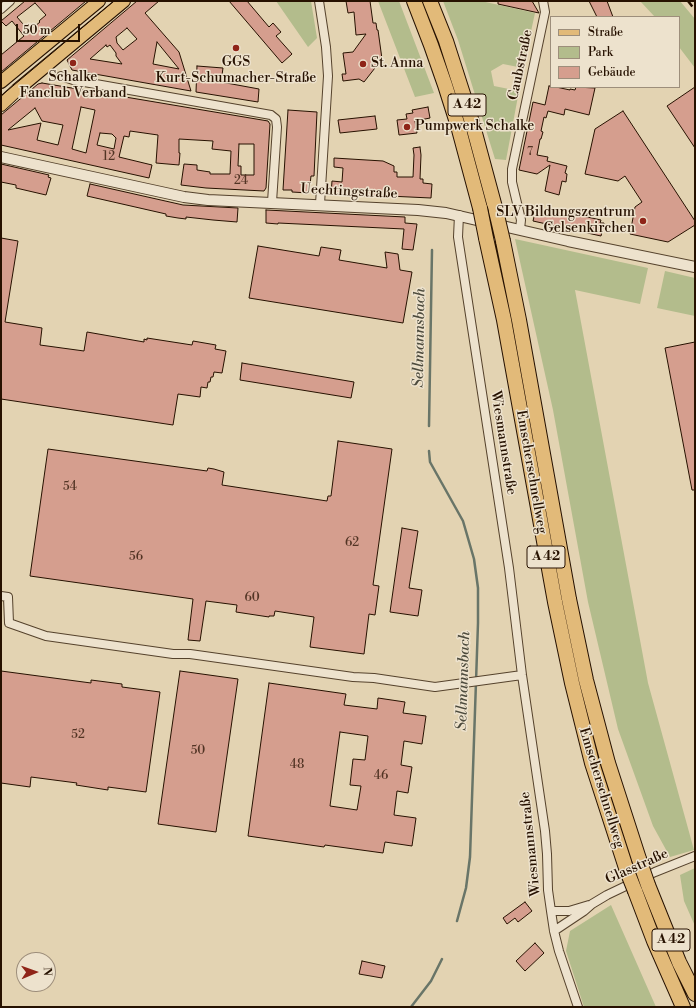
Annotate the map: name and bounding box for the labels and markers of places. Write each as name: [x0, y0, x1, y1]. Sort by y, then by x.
marker: GGS Kurt-Schumacher-Straße: [231, 43, 241, 53]
place label: GGS Kurt-Schumacher-Straße: [156, 55, 316, 88]
place label: St. Anna: [371, 56, 423, 72]
marker: Schalke Fanclub Verband: [68, 58, 78, 68]
marker: St. Anna: [358, 59, 368, 69]
place label: Schalke Fanclub Verband: [20, 70, 126, 102]
place label: Pumpwerk Schalke: [415, 119, 534, 135]
marker: Pumpwerk Schalke: [402, 122, 412, 132]
place label: SLV Bildungszentrum Gelsenkirchen: [496, 205, 635, 238]
marker: SLV Bildungszentrum Gelsenkirchen: [638, 216, 648, 226]

